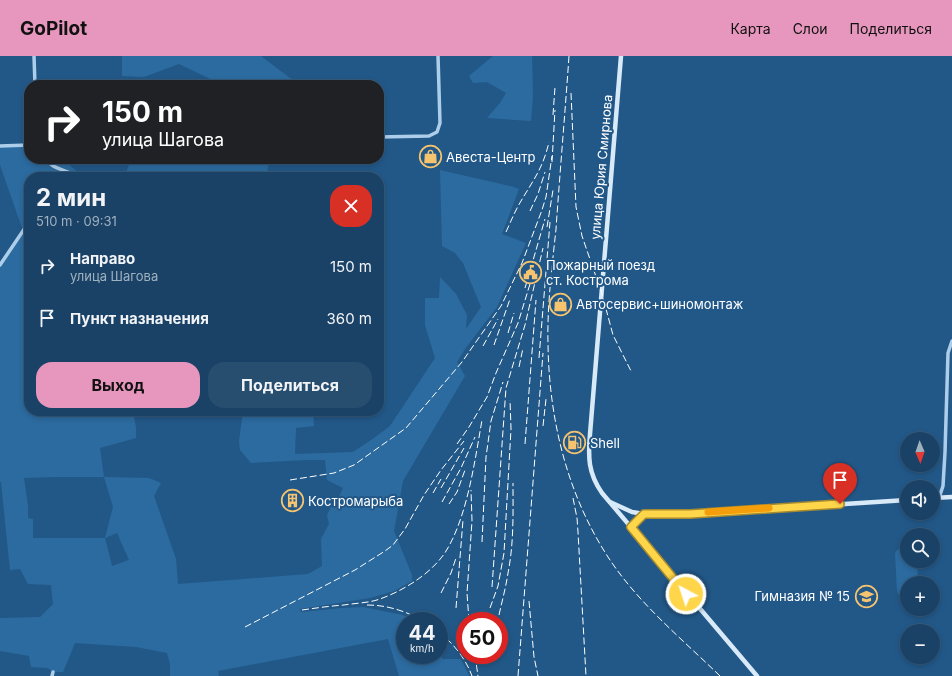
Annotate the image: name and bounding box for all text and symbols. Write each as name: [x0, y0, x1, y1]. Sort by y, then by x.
text: GoPilot: [20, 17, 87, 40]
text: Карта: [730, 20, 771, 37]
text: Слои: [793, 20, 828, 37]
text: Поделиться: [850, 20, 932, 37]
street label: улица Юрия Смирнова: [587, 94, 615, 240]
text: 150 m: [102, 95, 183, 129]
icon: right: [36, 96, 88, 148]
text: улица Шагова: [102, 129, 224, 150]
shop icon: Авеста-Центр: [417, 144, 443, 170]
place label: Авеста-Центр: [446, 149, 536, 165]
text: 2 мин: [36, 183, 106, 212]
button: close: [330, 185, 372, 227]
text: 510 m · 09:31: [36, 213, 117, 229]
text: Направо: [70, 249, 135, 268]
icon: right: [36, 255, 58, 277]
text: 150 m: [330, 257, 372, 276]
place label: Пожарный поезд ст. Кострома: [546, 257, 655, 288]
public building icon: Пожарный поезд ст. Кострома: [518, 259, 544, 285]
text: улица Шагова: [70, 268, 158, 284]
shop icon: Автосервис+шиномонтаж: [547, 291, 573, 317]
place label: Автосервис+шиномонтаж: [576, 296, 744, 312]
icon: arrive: [36, 307, 58, 329]
text: Пункт назначения: [70, 309, 209, 328]
text: 360 m: [327, 309, 372, 328]
button: Выход: [36, 362, 200, 408]
button: Поделиться: [208, 362, 372, 408]
fuel station icon: Shell: [562, 430, 588, 456]
north arrow: [900, 432, 940, 472]
map controls: [900, 432, 940, 664]
place label: Shell: [590, 435, 620, 451]
pin: [823, 463, 857, 504]
icon: arrive: [829, 469, 851, 491]
button: sound: [900, 480, 940, 520]
building icon: Костромарыба: [279, 488, 305, 514]
place label: Костромарыба: [308, 493, 403, 509]
button: search: [900, 528, 940, 568]
position arrow: [665, 573, 707, 615]
button: +: [900, 576, 940, 616]
school or university icon: Гимназия № 15: [853, 583, 879, 609]
place label: Гимназия № 15: [755, 588, 850, 604]
speed limit sign: 50: [456, 612, 508, 664]
text: 44: [408, 621, 436, 645]
button: −: [900, 624, 940, 664]
text: km/h: [410, 642, 434, 654]

